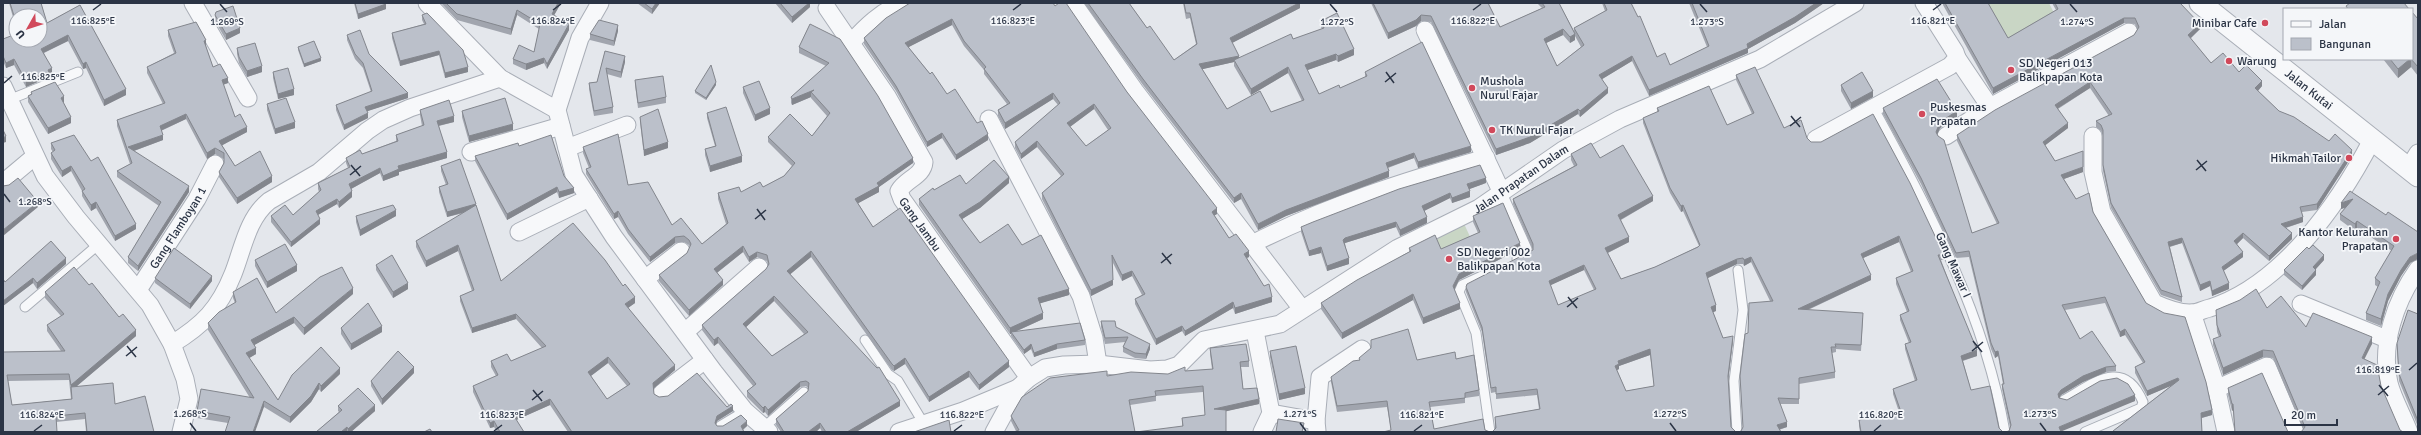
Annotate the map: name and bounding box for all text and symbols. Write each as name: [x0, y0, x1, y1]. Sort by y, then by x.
north arrow: [8, 8, 48, 48]
legend: [2283, 8, 2413, 60]
text: 116.825°E: [71, 15, 116, 27]
text: 116.824°E: [531, 15, 576, 27]
text: 116.823°E: [991, 15, 1036, 27]
text: 116.822°E: [1451, 15, 1496, 27]
text: 116.821°E: [1911, 15, 1956, 27]
text: 1.269°S: [210, 16, 244, 28]
text: 1.272°S: [1320, 16, 1354, 28]
text: 1.273°S: [1690, 16, 1724, 28]
text: 1.274°S: [2060, 16, 2094, 28]
place label: Minibar Cafe: [2192, 16, 2257, 31]
text: Jalan: [2319, 17, 2346, 32]
marker: Minibar Cafe: [2260, 18, 2270, 28]
text: U: [13, 27, 28, 41]
text: Bangunan: [2319, 37, 2371, 52]
place label: Warung: [2237, 54, 2277, 69]
place label: SD Negeri 013 Balikpapan Kota: [2019, 56, 2103, 85]
marker: Warung: [2224, 56, 2234, 66]
marker: SD Negeri 013 Balikpapan Kota: [2006, 65, 2016, 75]
street label: Jalan Kutai: [2282, 66, 2336, 113]
text: 116.825°E: [21, 71, 66, 83]
place label: Mushola Nurul Fajar: [1480, 74, 1538, 103]
marker: Mushola Nurul Fajar: [1467, 83, 1477, 93]
place label: Puskesmas Prapatan: [1930, 100, 1986, 129]
marker: Puskesmas Prapatan: [1917, 109, 1927, 119]
place label: TK Nurul Fajar: [1500, 123, 1574, 138]
marker: TK Nurul Fajar: [1487, 125, 1497, 135]
street label: Jalan Prapatan Dalam: [1471, 141, 1571, 217]
place label: Hikmah Tailor: [2270, 151, 2342, 166]
marker: Hikmah Tailor: [2344, 153, 2354, 163]
street label: Gang Flamboyan 1: [146, 184, 210, 272]
street label: Gang Jambu: [896, 194, 944, 254]
text: 1.268°S: [18, 196, 52, 208]
place label: Kantor Kelurahan Prapatan: [2298, 225, 2388, 254]
street label: Gang Mawar I: [1932, 230, 1974, 300]
marker: Kantor Kelurahan Prapatan: [2391, 234, 2401, 244]
place label: SD Negeri 002 Balikpapan Kota: [1457, 245, 1541, 274]
marker: SD Negeri 002 Balikpapan Kota: [1444, 254, 1454, 264]
text: 116.819°E: [2356, 364, 2401, 376]
scale bar: [2285, 401, 2337, 427]
text: 1.268°S: [173, 408, 207, 420]
text: 1.271°S: [1283, 408, 1317, 420]
text: 1.272°S: [1653, 408, 1687, 420]
text: 1.273°S: [2023, 408, 2057, 420]
text: 20 m: [2291, 408, 2316, 423]
text: 116.824°E: [20, 409, 65, 421]
text: 116.823°E: [480, 409, 525, 421]
text: 116.822°E: [940, 409, 985, 421]
text: 116.821°E: [1400, 409, 1445, 421]
text: 116.820°E: [1859, 409, 1904, 421]

